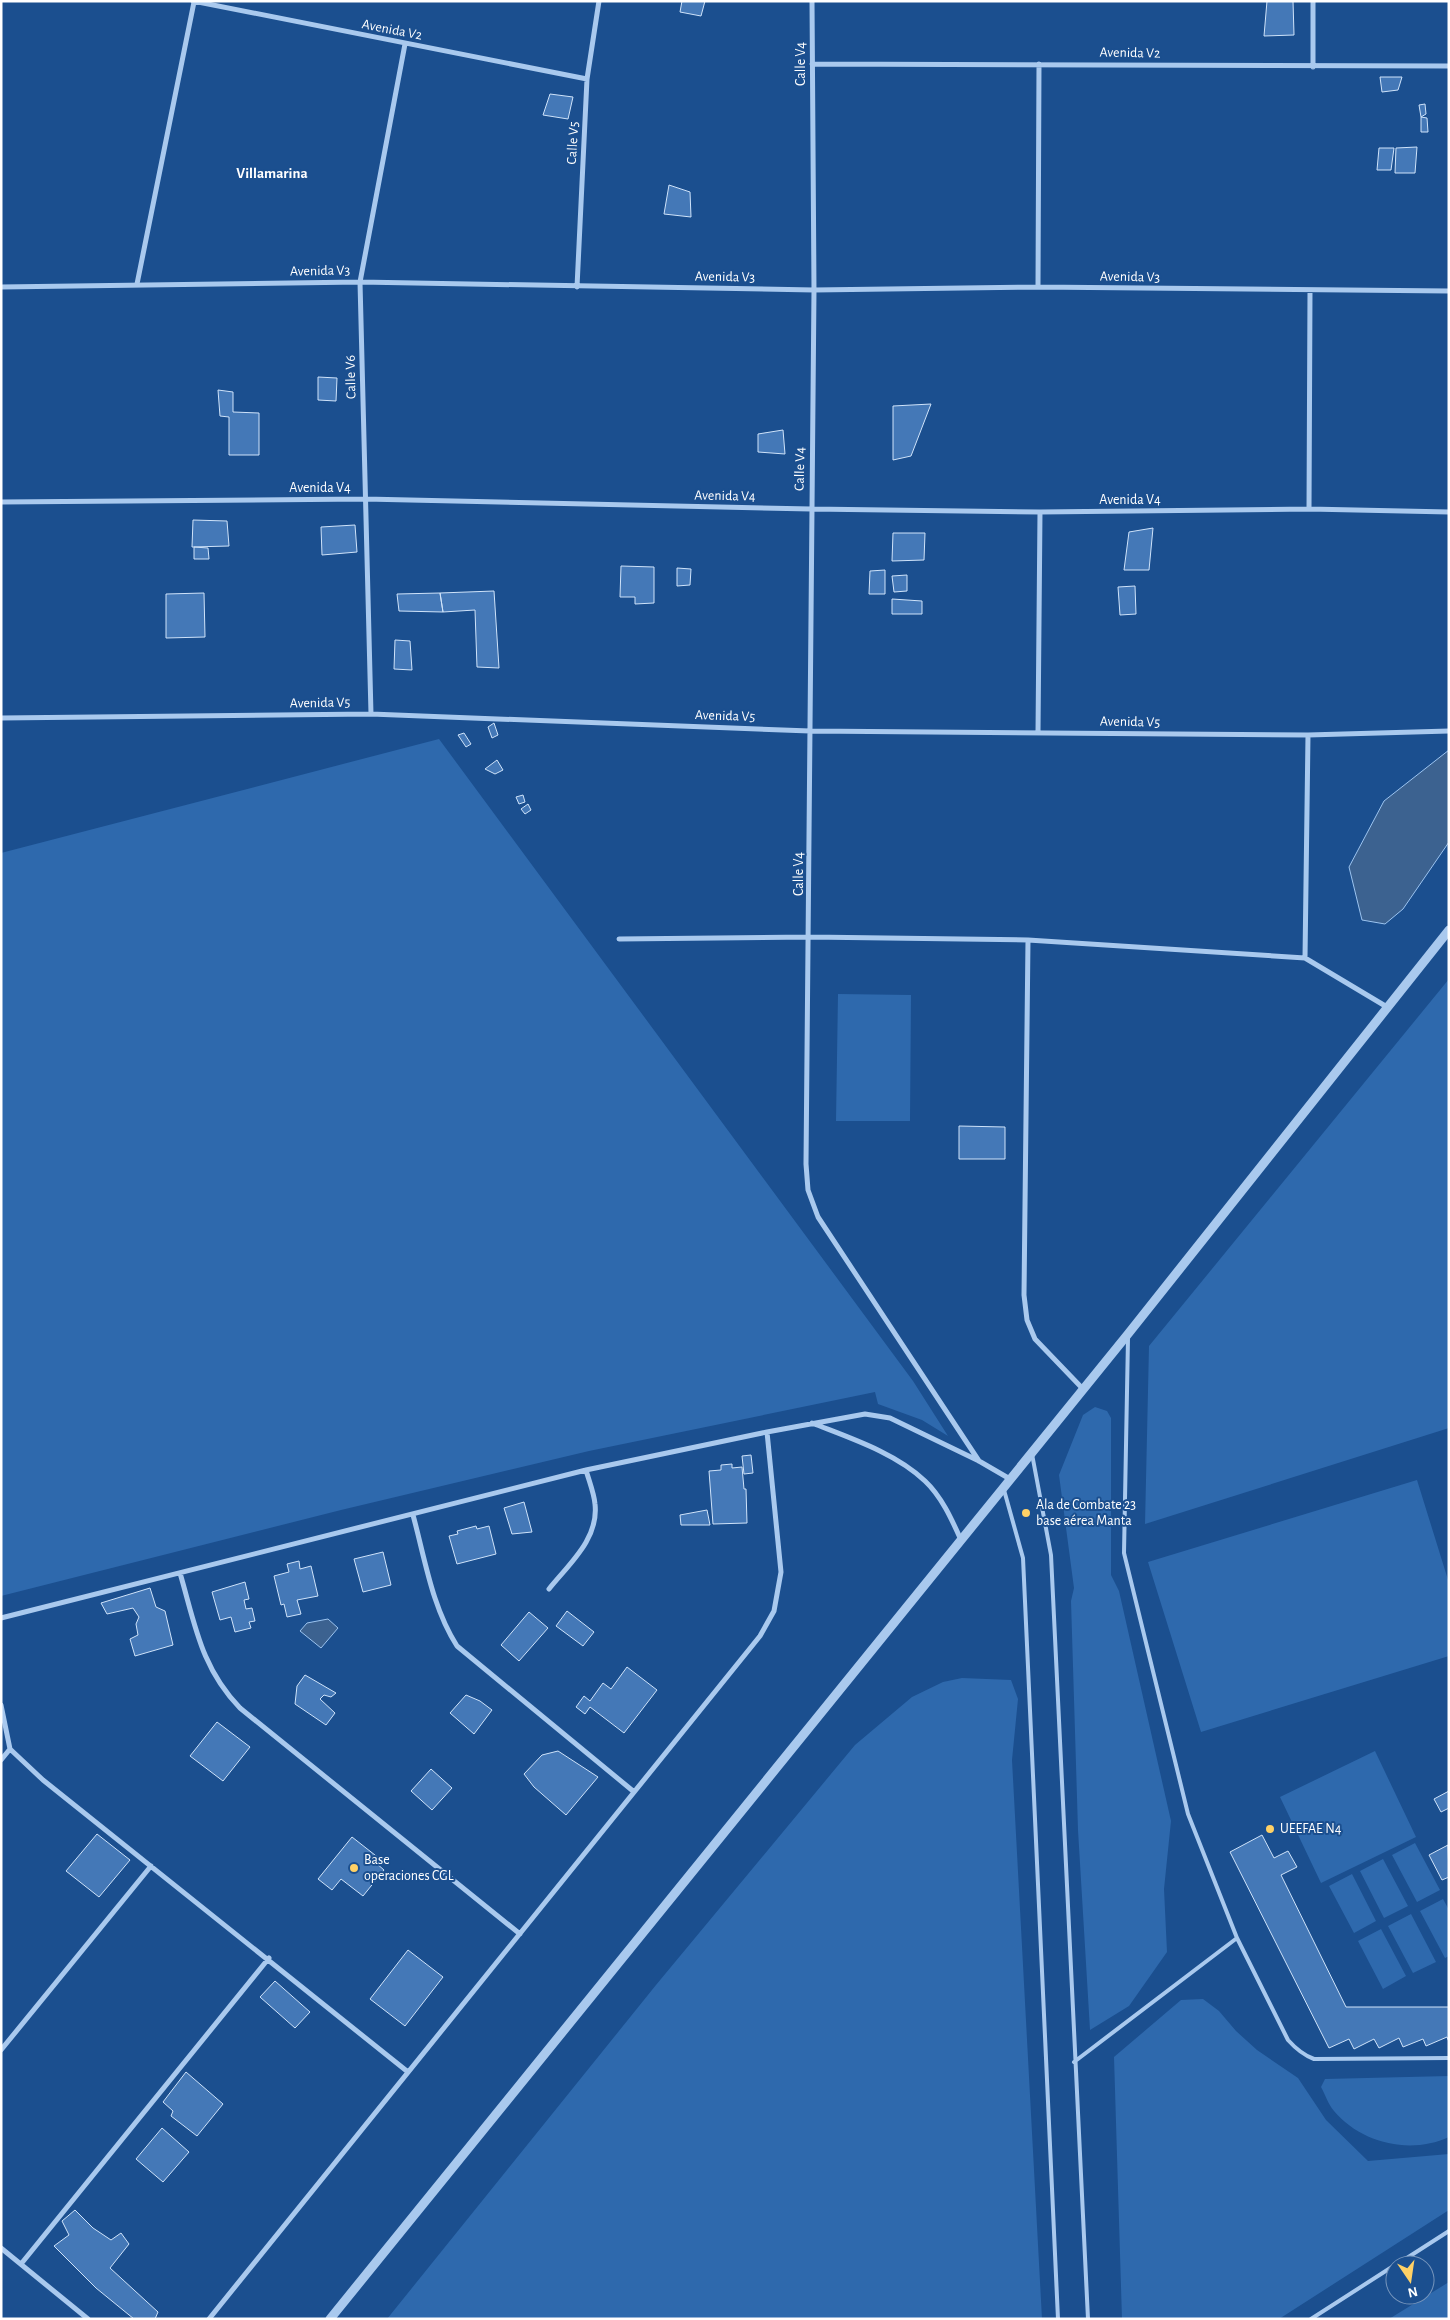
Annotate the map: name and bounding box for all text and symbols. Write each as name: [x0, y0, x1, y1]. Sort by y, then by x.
street label: Avenida V2: [361, 17, 423, 43]
street label: Calle V4: [794, 42, 808, 86]
street label: Avenida V2: [1099, 45, 1161, 61]
street label: Calle V5: [565, 121, 581, 165]
district label: Villamarina: [236, 166, 308, 181]
street label: Avenida V3: [290, 263, 351, 279]
street label: Avenida V3: [695, 269, 756, 285]
street label: Avenida V3: [1100, 269, 1161, 285]
street label: Calle V6: [344, 355, 358, 399]
street label: Calle V4: [793, 447, 807, 491]
street label: Avenida V4: [289, 481, 351, 495]
street label: Avenida V4: [694, 488, 756, 504]
street label: Avenida V4: [1099, 493, 1161, 507]
street label: Avenida V5: [290, 695, 350, 711]
street label: Avenida V5: [695, 708, 756, 724]
street label: Avenida V5: [1100, 714, 1160, 730]
street label: Calle V4: [792, 852, 806, 896]
place label: Ala de Combate 23 base aérea Manta: [1036, 1498, 1136, 1528]
marker: Ala de Combate 23 base aérea Manta: [1020, 1507, 1032, 1519]
place label: UEEFAE N4: [1280, 1822, 1342, 1836]
marker: UEEFAE N4: [1264, 1823, 1276, 1835]
place label: Base operaciones CGL: [364, 1853, 454, 1883]
marker: Base operaciones CGL: [348, 1862, 360, 1874]
north arrow: [1385, 2255, 1435, 2305]
text: N: [1406, 2284, 1419, 2300]

